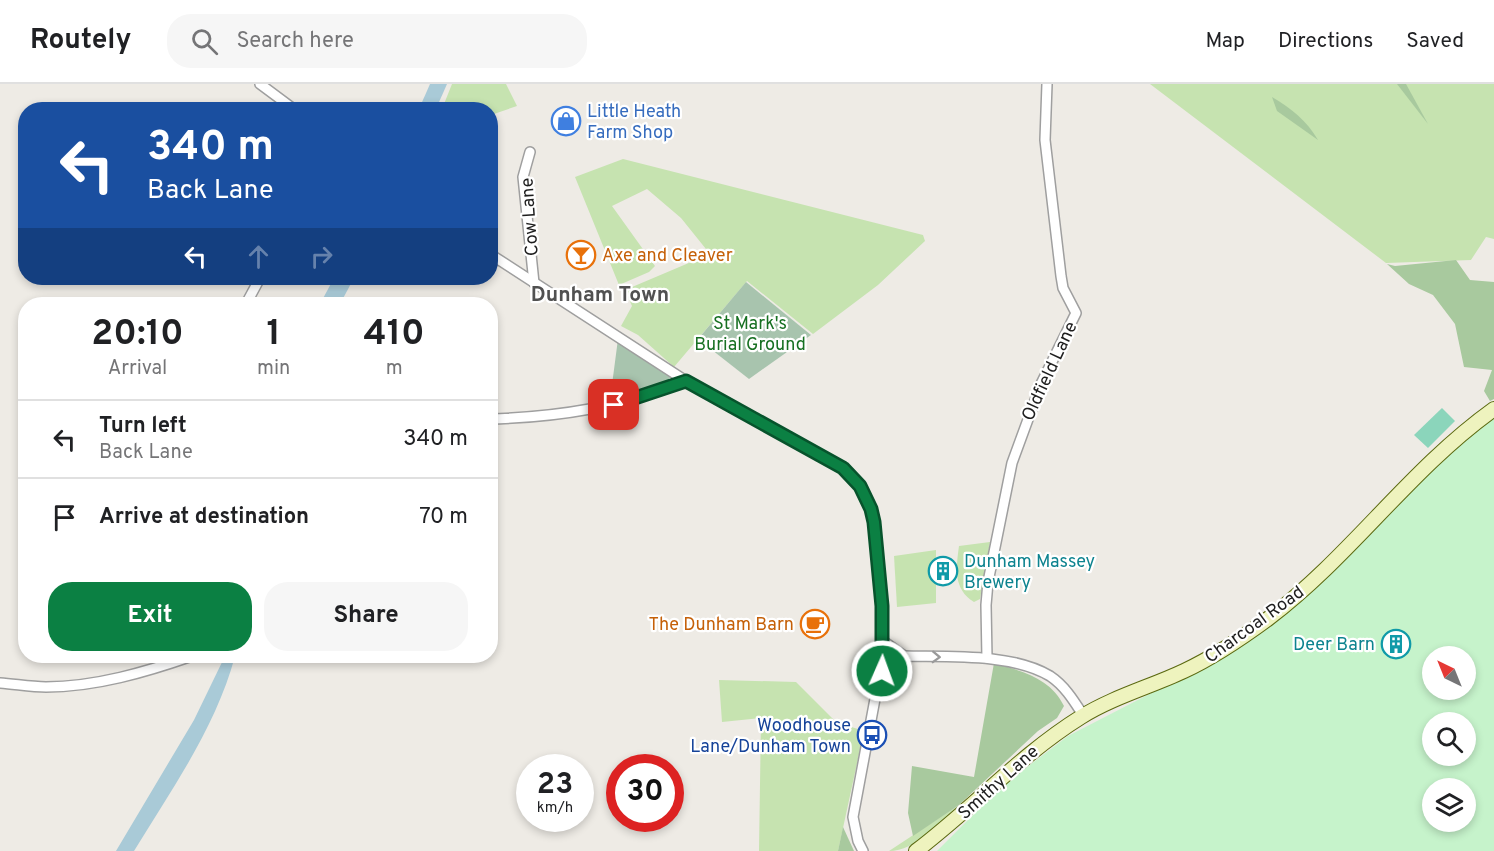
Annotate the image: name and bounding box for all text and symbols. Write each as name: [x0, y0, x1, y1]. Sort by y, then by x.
search box: [167, 14, 587, 68]
text: Routely: [30, 23, 131, 59]
icon: search: [188, 25, 221, 58]
text: Search here: [236, 28, 354, 55]
text: Map: [1205, 28, 1245, 55]
text: Directions: [1278, 28, 1373, 55]
text: Saved: [1406, 28, 1464, 55]
place label: Little Heath Farm Shop: [587, 101, 681, 145]
shop icon: Little Heath Farm Shop: [550, 105, 582, 137]
text: 340 m: [147, 122, 274, 175]
icon: left: [48, 126, 126, 204]
text: Back Lane: [147, 174, 274, 208]
street label: Cow Lane: [516, 177, 545, 257]
bar icon: Axe and Cleaver: [565, 239, 597, 271]
icon: left: [179, 240, 212, 273]
icon: ahead: [242, 240, 275, 273]
icon: right: [305, 240, 338, 273]
place label: Axe and Cleaver: [602, 245, 733, 268]
district label: Dunham Town: [531, 282, 669, 309]
text: 20:10: [91, 312, 184, 358]
text: 1: [266, 312, 281, 358]
text: 410: [364, 312, 425, 358]
park label: St Mark's Burial Ground: [694, 313, 806, 357]
street label: Oldfield Lane: [1017, 318, 1083, 425]
text: Arrival: [108, 356, 167, 382]
text: min: [257, 356, 290, 382]
text: m: [386, 356, 403, 382]
pin: [588, 379, 639, 430]
icon: arrive: [597, 388, 630, 421]
text: Turn left: [99, 413, 187, 440]
icon: left: [48, 423, 81, 456]
text: 340 m: [403, 426, 468, 453]
text: Back Lane: [99, 440, 193, 466]
icon: arrive: [48, 501, 81, 534]
text: Arrive at destination: [99, 504, 309, 531]
text: 70 m: [419, 504, 468, 531]
place label: Dunham Massey Brewery: [964, 551, 1095, 595]
building icon: Dunham Massey Brewery: [927, 555, 959, 587]
street label: Charcoal Road: [1201, 581, 1309, 669]
button: Exit: [48, 582, 252, 651]
button: Share: [264, 582, 468, 651]
cafe icon: The Dunham Barn: [799, 608, 831, 640]
place label: The Dunham Barn: [648, 614, 794, 637]
building icon: Deer Barn: [1380, 628, 1412, 660]
place label: Deer Barn: [1293, 634, 1375, 657]
position arrow: [850, 639, 914, 703]
north arrow: [1422, 646, 1476, 700]
map controls: [1422, 646, 1476, 832]
one-way arrow: [931, 650, 940, 663]
button: search: [1422, 712, 1476, 766]
place label: Woodhouse Lane/Dunham Town: [690, 715, 851, 759]
bus stop icon: Woodhouse Lane/Dunham Town: [856, 719, 888, 751]
street label: Smithy Lane: [954, 741, 1044, 825]
speed limit sign: 30: [606, 754, 684, 832]
text: 23: [537, 767, 573, 804]
button: layers: [1422, 778, 1476, 832]
text: km/h: [537, 799, 573, 818]

